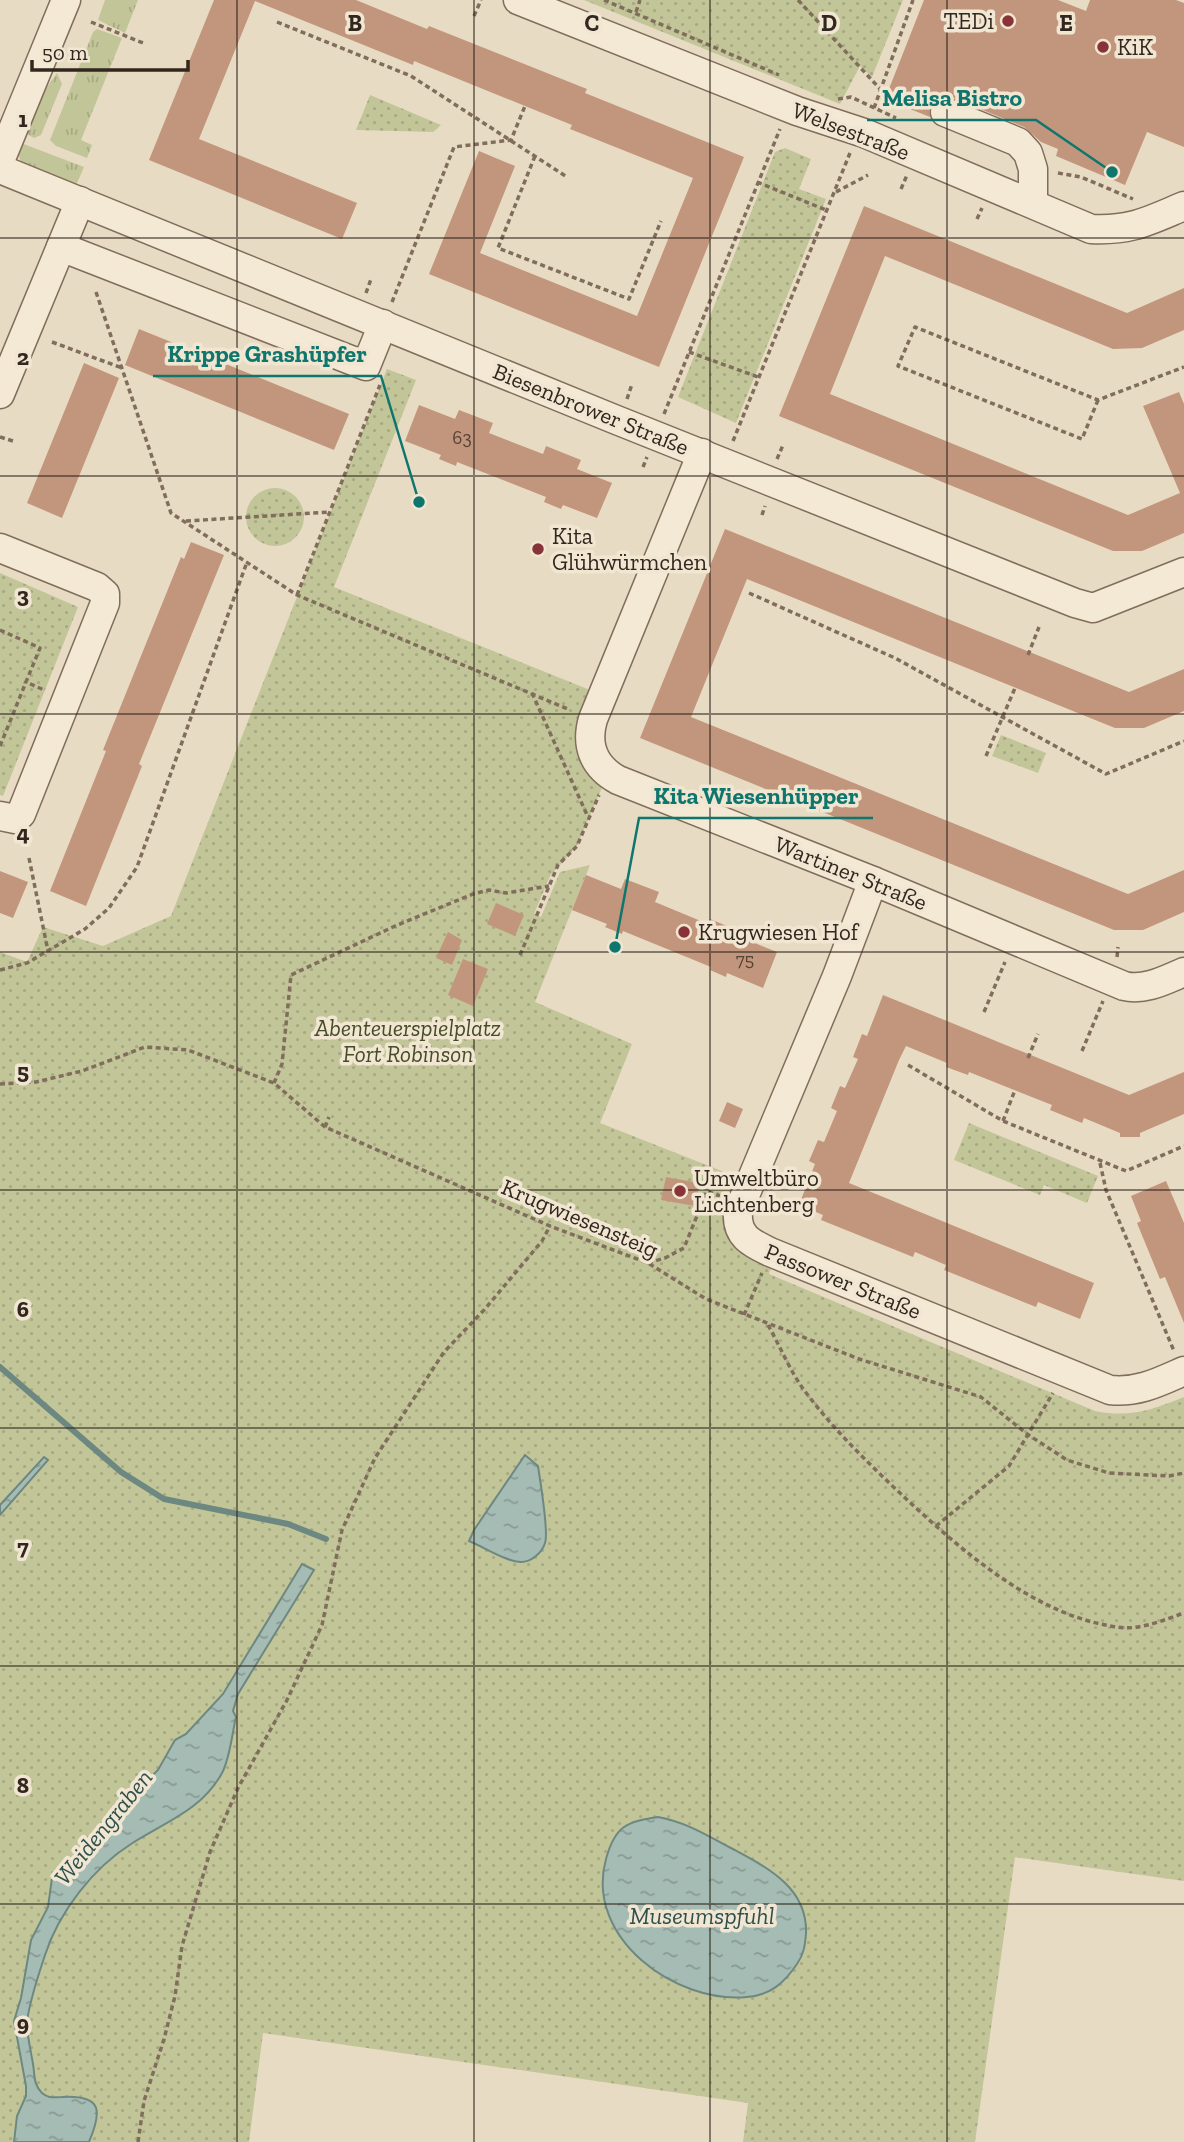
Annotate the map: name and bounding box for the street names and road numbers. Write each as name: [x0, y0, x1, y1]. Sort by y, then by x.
street label: Welsestraße: [788, 96, 914, 166]
street label: Biesenbrower Straße: [489, 357, 693, 461]
street label: Wartiner Straße: [771, 830, 931, 916]
street label: Krugwiesensteig: [498, 1172, 663, 1264]
street label: Passower Straße: [761, 1237, 925, 1325]

